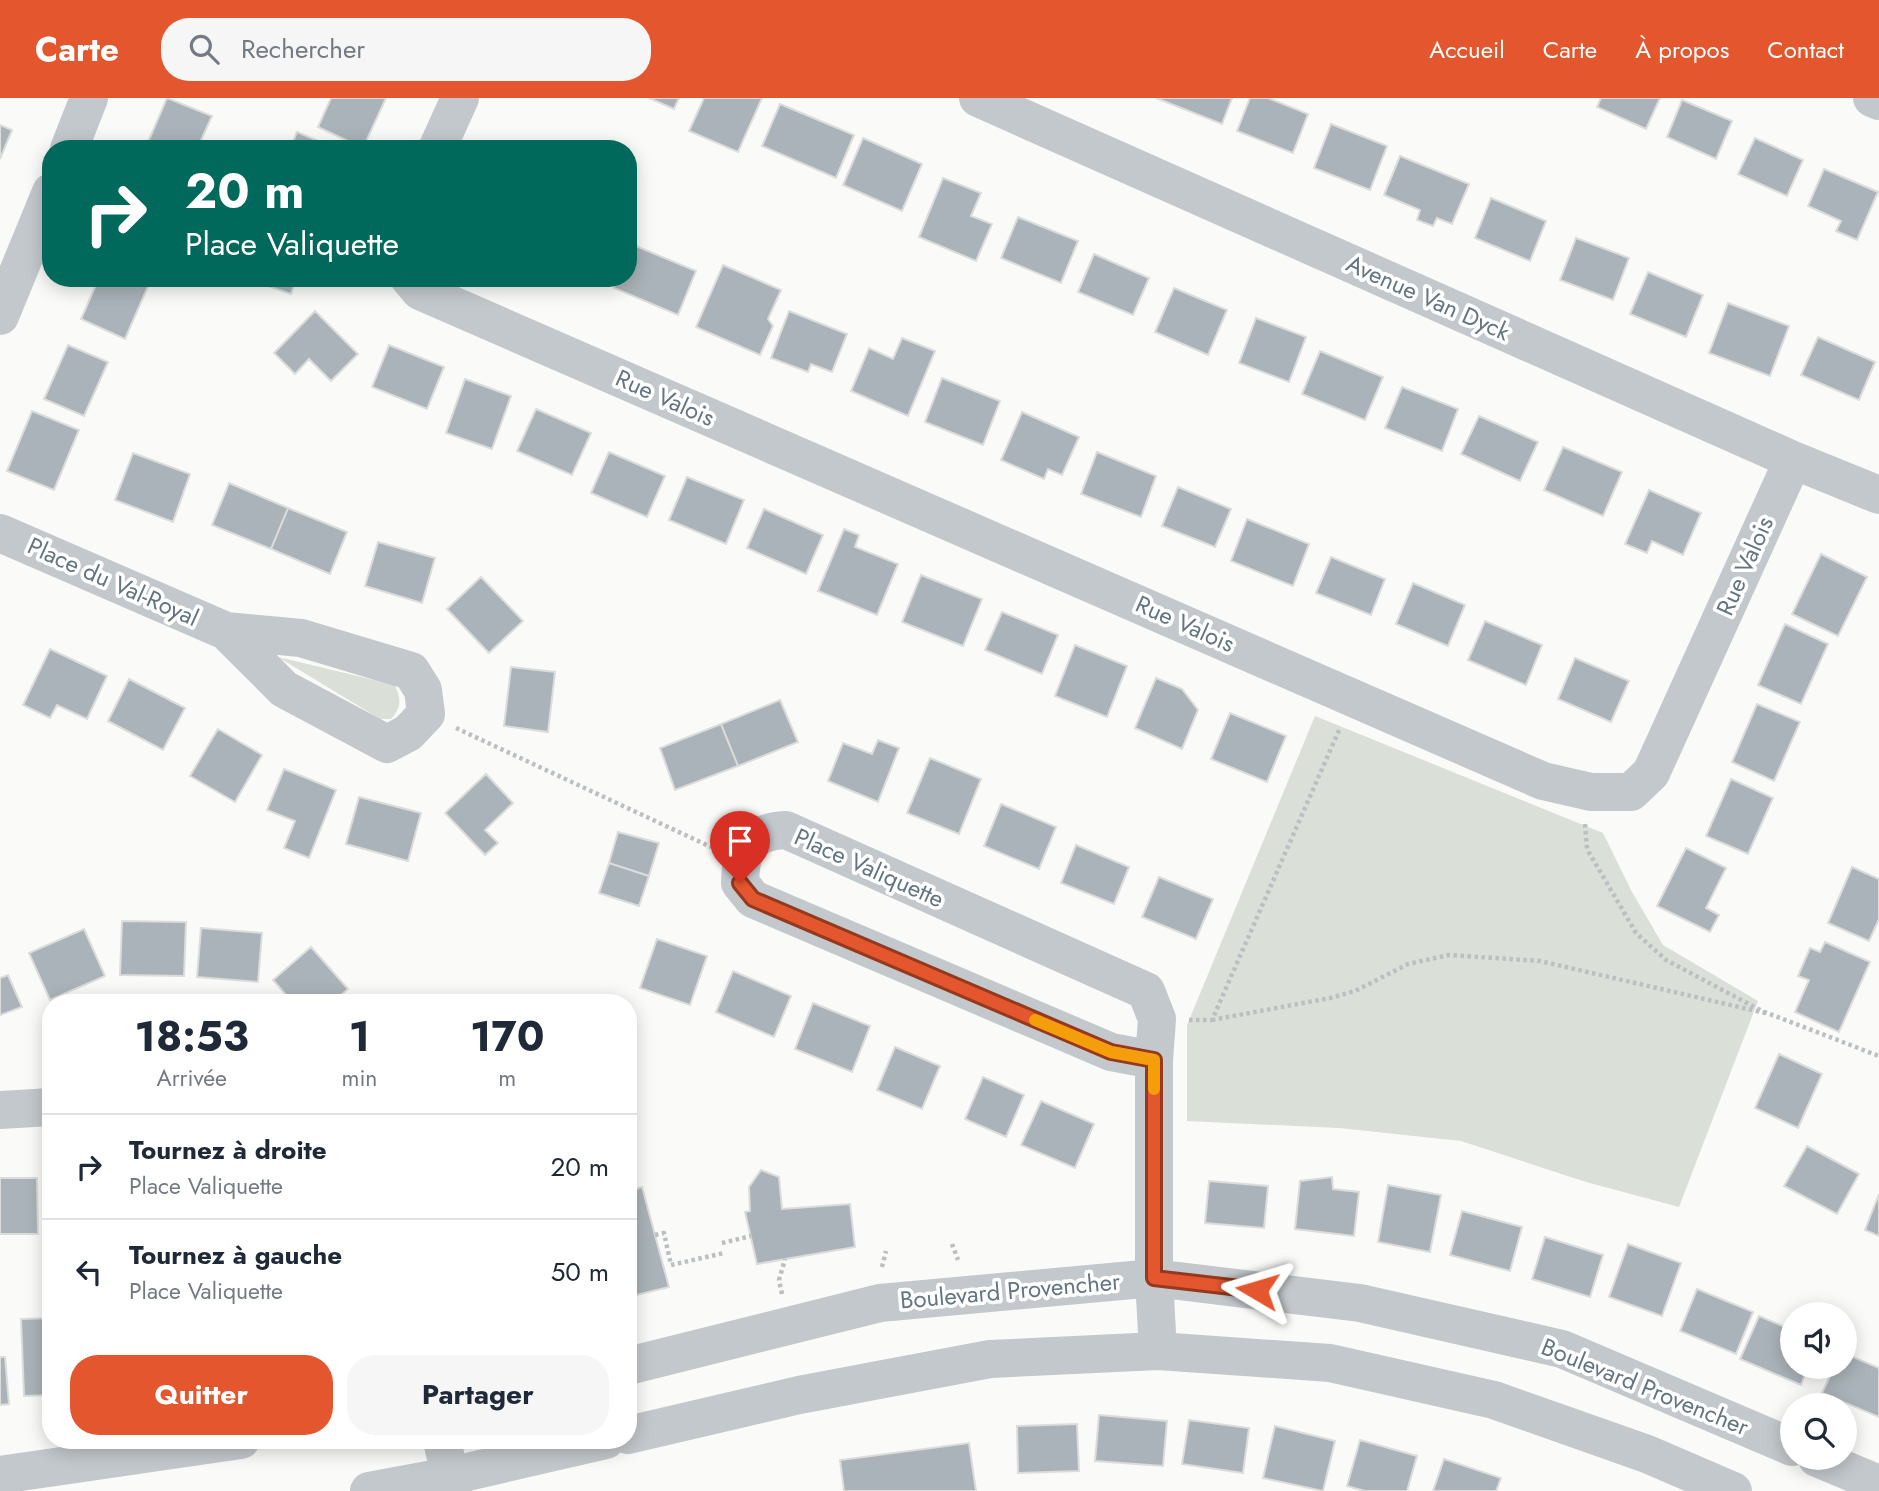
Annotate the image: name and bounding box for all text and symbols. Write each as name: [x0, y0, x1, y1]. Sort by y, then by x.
search box: [161, 18, 651, 81]
text: Carte: [35, 26, 119, 73]
icon: search: [185, 30, 223, 68]
text: Rechercher: [241, 30, 365, 68]
text: Accueil: [1429, 32, 1505, 67]
text: Carte: [1543, 32, 1597, 67]
text: À propos: [1635, 32, 1729, 67]
text: Contact: [1767, 32, 1844, 67]
text: 20 m: [185, 156, 304, 226]
icon: right: [70, 168, 161, 259]
text: Place Valiquette: [185, 221, 399, 267]
street label: Avenue Van Dyck: [1341, 246, 1516, 349]
street label: Rue Valois: [610, 360, 720, 435]
street label: Rue Valois: [1707, 511, 1782, 621]
street label: Place du Val-Royal: [22, 528, 204, 635]
street label: Rue Valois: [1130, 586, 1240, 661]
pin: [710, 811, 770, 883]
street label: Place Valiquette: [789, 819, 950, 916]
icon: arrive: [721, 822, 759, 860]
text: 18:53: [135, 1006, 249, 1067]
text: 1: [349, 1006, 370, 1067]
text: 170: [470, 1006, 544, 1067]
text: Arrivée: [157, 1061, 227, 1095]
text: min: [341, 1061, 377, 1095]
text: m: [498, 1061, 516, 1095]
text: Tournez à droite: [129, 1131, 327, 1169]
icon: right: [70, 1148, 108, 1186]
text: 20 m: [551, 1148, 609, 1186]
text: Place Valiquette: [129, 1169, 283, 1203]
text: Tournez à gauche: [129, 1236, 342, 1274]
icon: left: [70, 1253, 108, 1291]
text: 50 m: [551, 1253, 609, 1291]
position arrow: [1220, 1253, 1294, 1327]
street label: Boulevard Provencher: [898, 1263, 1122, 1318]
text: Place Valiquette: [129, 1274, 283, 1308]
map controls: [1780, 1302, 1857, 1470]
button: sound: [1780, 1302, 1857, 1379]
street label: Boulevard Provencher: [1536, 1329, 1755, 1444]
button: Quitter: [70, 1355, 333, 1435]
button: Partager: [347, 1355, 609, 1435]
button: search: [1780, 1393, 1857, 1470]

